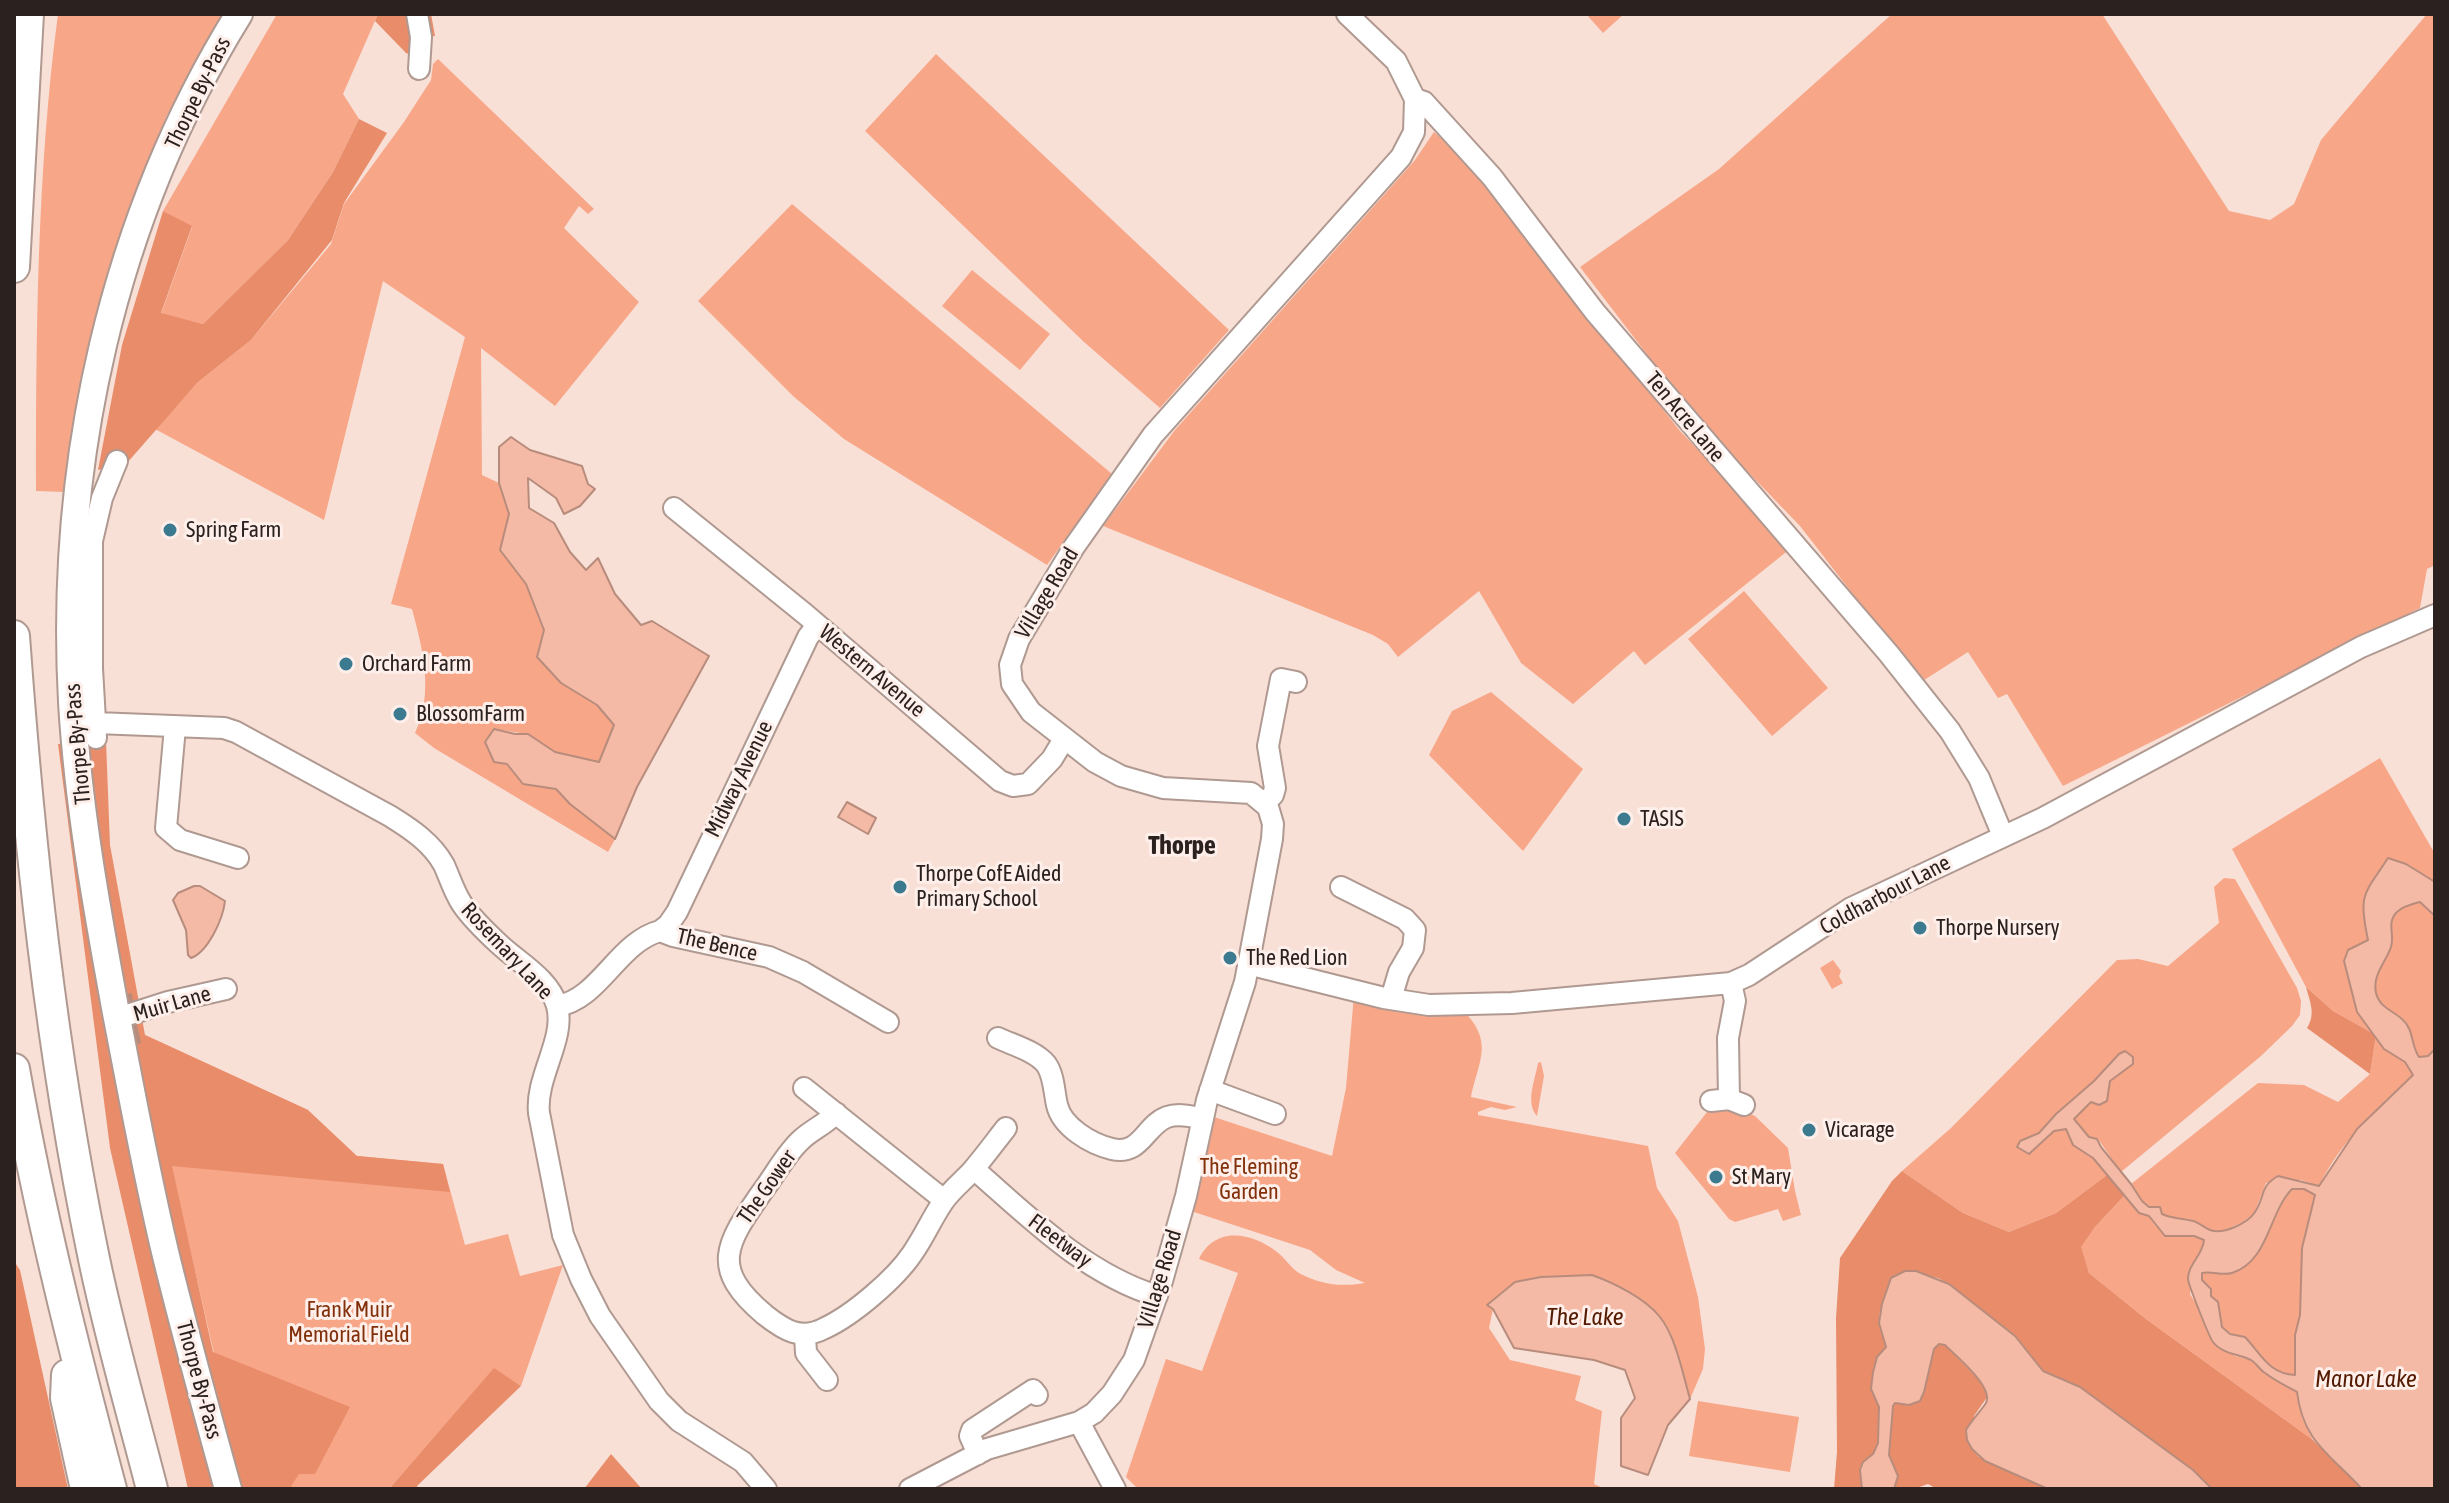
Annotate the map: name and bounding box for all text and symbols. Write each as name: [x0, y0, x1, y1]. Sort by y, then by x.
street label: Thorpe By-Pass: [160, 33, 236, 153]
street label: Ten Acre Lane: [1640, 366, 1730, 468]
place label: Spring Farm: [186, 517, 281, 543]
marker: Spring Farm: [161, 521, 179, 539]
street label: Village Road: [1009, 543, 1085, 643]
street label: Western Avenue: [814, 619, 930, 723]
place label: Orchard Farm: [362, 651, 471, 677]
marker: Orchard Farm: [337, 655, 355, 673]
street label: Thorpe By-Pass: [60, 682, 96, 806]
place label: BlossomFarm: [416, 701, 525, 727]
marker: BlossomFarm: [391, 705, 409, 723]
street label: Midway Avenue: [699, 716, 779, 842]
place label: TASIS: [1640, 806, 1684, 832]
marker: TASIS: [1615, 810, 1633, 828]
district label: Thorpe: [1148, 830, 1216, 862]
street label: Coldharbour Lane: [1815, 850, 1955, 940]
place label: Thorpe CofE Aided Primary School: [916, 861, 1061, 912]
marker: Thorpe CofE Aided Primary School: [891, 878, 909, 896]
street label: Rosemary Lane: [455, 897, 559, 1005]
place label: Thorpe Nursery: [1936, 915, 2060, 941]
marker: Thorpe Nursery: [1911, 919, 1929, 937]
street label: The Bence: [674, 923, 760, 967]
place label: The Red Lion: [1246, 945, 1348, 971]
marker: The Red Lion: [1221, 949, 1239, 967]
street label: Muir Lane: [130, 980, 214, 1028]
place label: Vicarage: [1825, 1117, 1894, 1143]
marker: Vicarage: [1800, 1121, 1818, 1139]
street label: The Gower: [732, 1145, 802, 1229]
park label: The Fleming Garden: [1200, 1154, 1298, 1206]
place label: St Mary: [1732, 1164, 1791, 1190]
marker: St Mary: [1707, 1168, 1725, 1186]
street label: Fleetway: [1023, 1209, 1097, 1273]
street label: Village Road: [1133, 1226, 1187, 1332]
park label: Frank Muir Memorial Field: [288, 1297, 410, 1348]
water label: The Lake: [1546, 1303, 1624, 1331]
street label: Thorpe By-Pass: [171, 1318, 227, 1442]
water label: Manor Lake: [2315, 1365, 2417, 1393]

